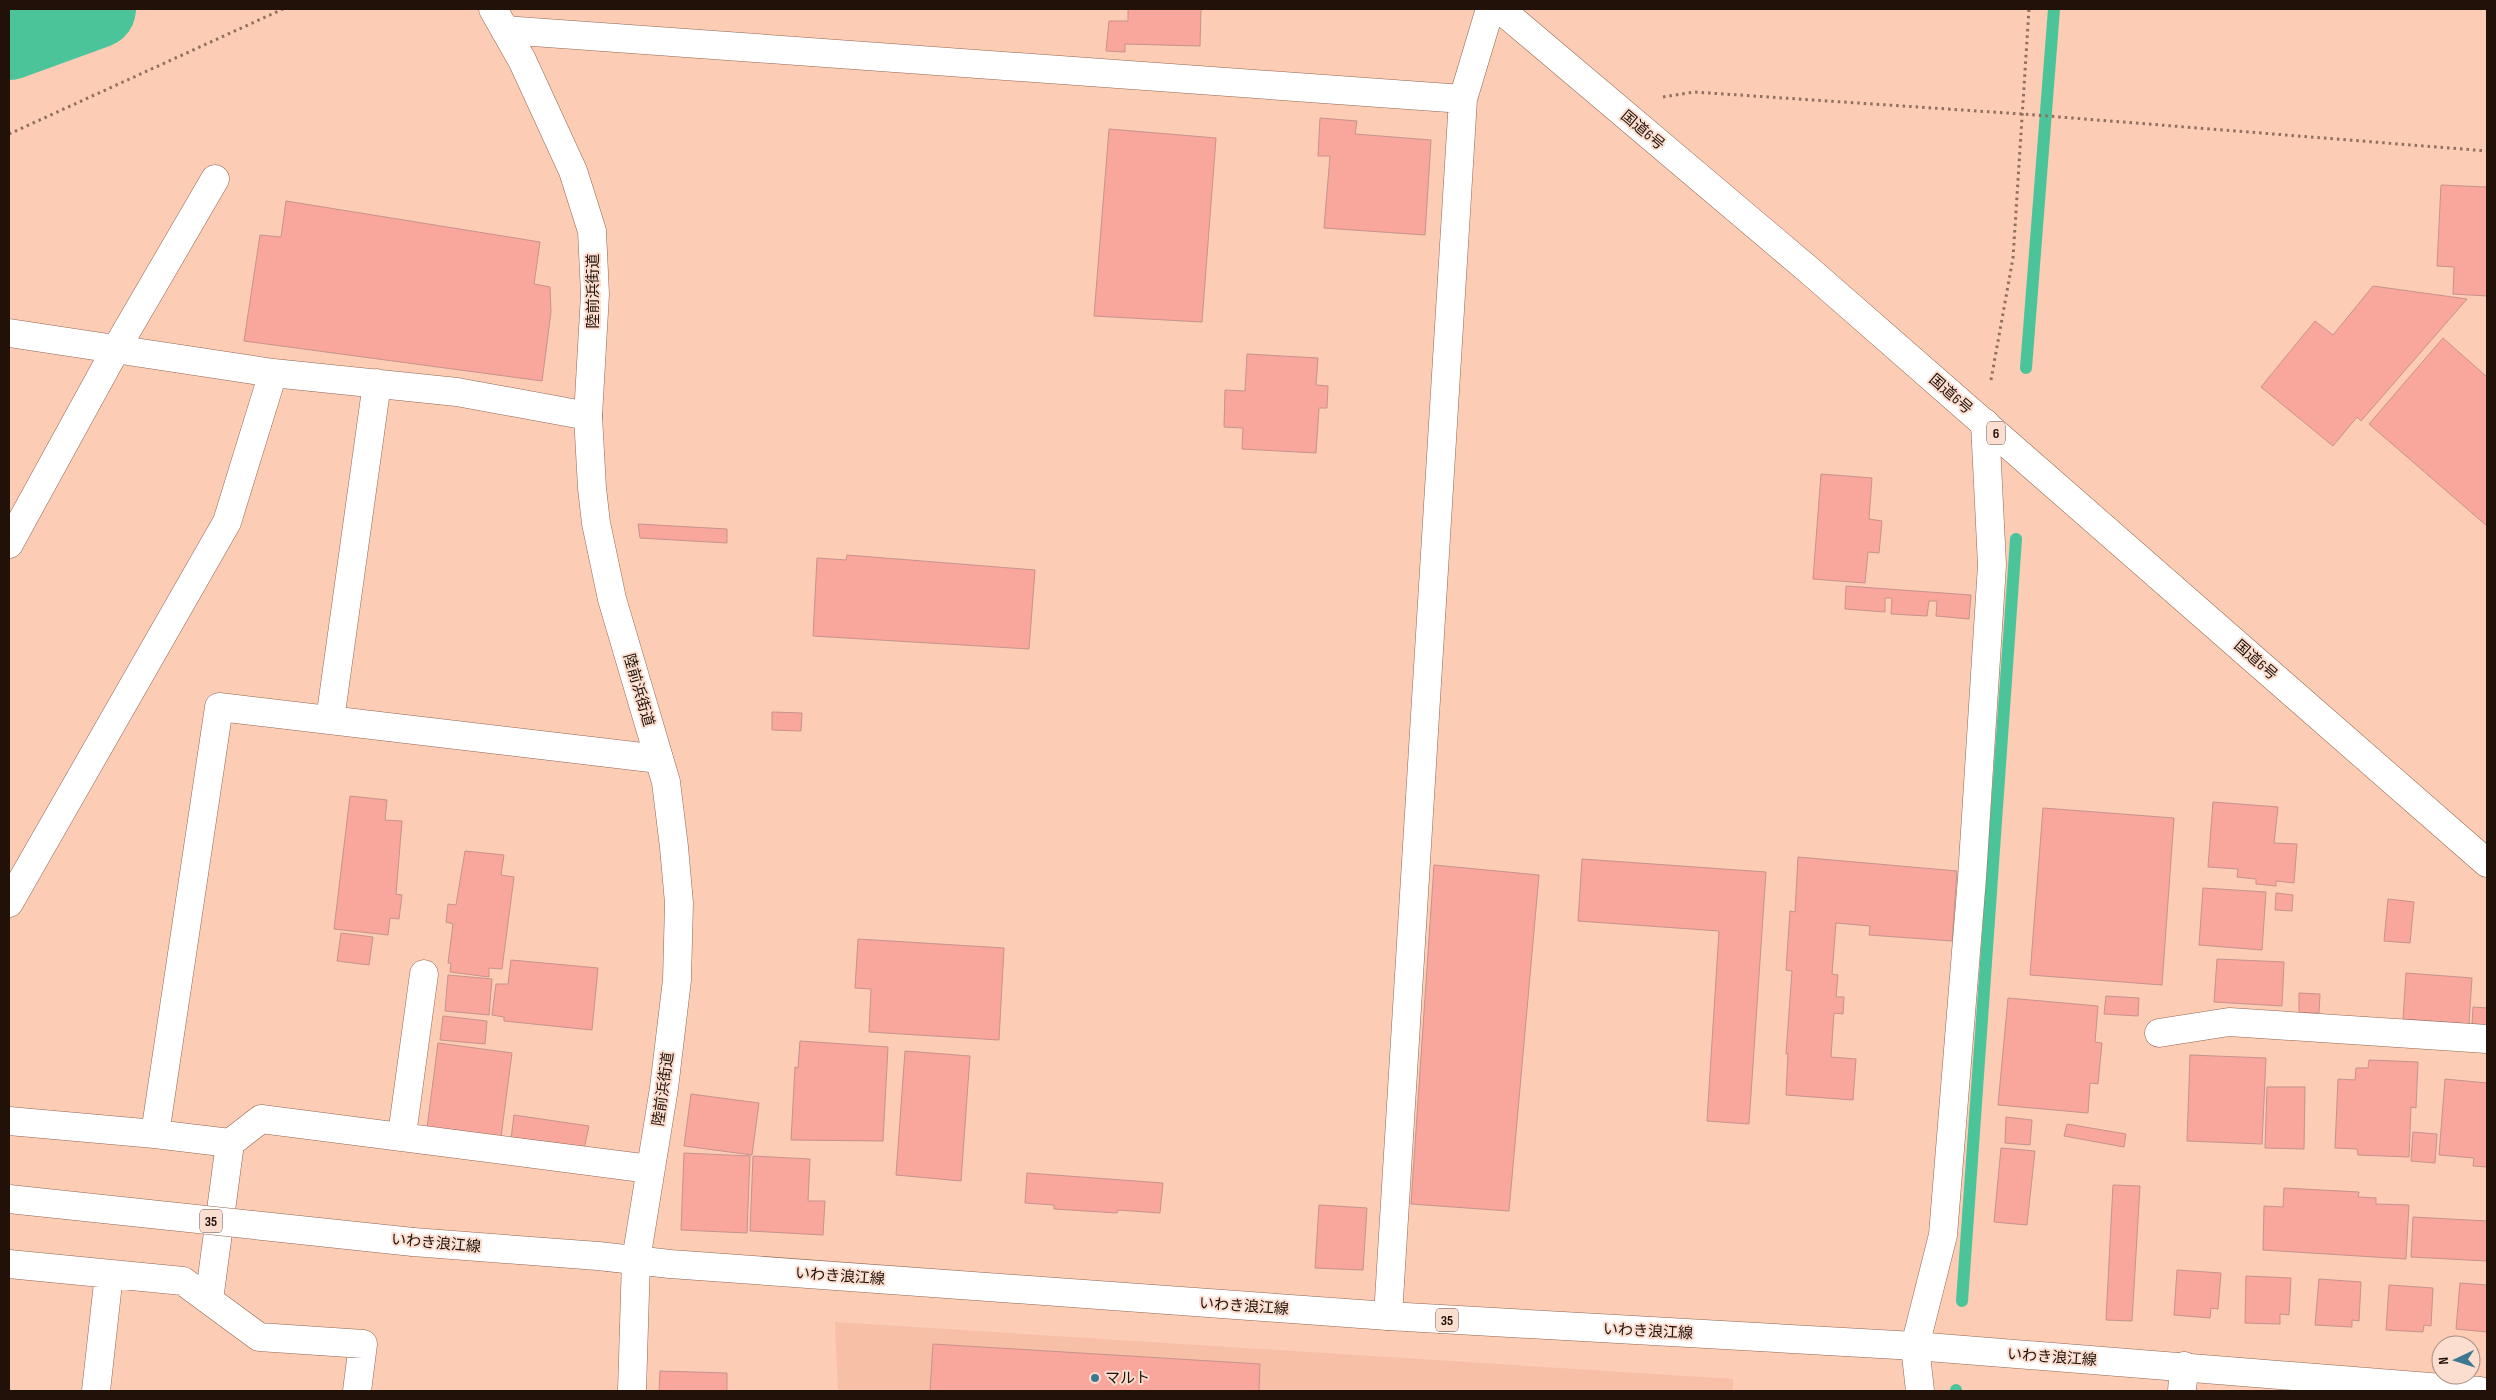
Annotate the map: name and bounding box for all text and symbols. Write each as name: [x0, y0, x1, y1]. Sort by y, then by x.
street label: 国道6号: [1617, 107, 1669, 154]
street label: 陸前浜街道: [584, 253, 603, 329]
street label: 国道6号: [1925, 370, 1976, 418]
road number: 6: [1987, 422, 2005, 444]
street label: 国道6号: [2230, 636, 2281, 684]
street label: 陸前浜街道: [619, 651, 658, 729]
street label: 陸前浜街道: [649, 1051, 678, 1128]
road number: 35: [200, 1210, 222, 1232]
street label: いわき浪江線: [390, 1230, 482, 1257]
street label: いわき浪江線: [794, 1264, 886, 1289]
street label: いわき浪江線: [1198, 1294, 1290, 1319]
road number: 35: [1436, 1308, 1458, 1332]
street label: いわき浪江線: [1603, 1320, 1693, 1343]
north arrow: [2431, 1335, 2481, 1385]
street label: いわき浪江線: [2006, 1345, 2098, 1370]
text: N: [2435, 1357, 2452, 1365]
place label: マルト: [1105, 1369, 1150, 1388]
marker: マルト: [1089, 1372, 1101, 1384]

